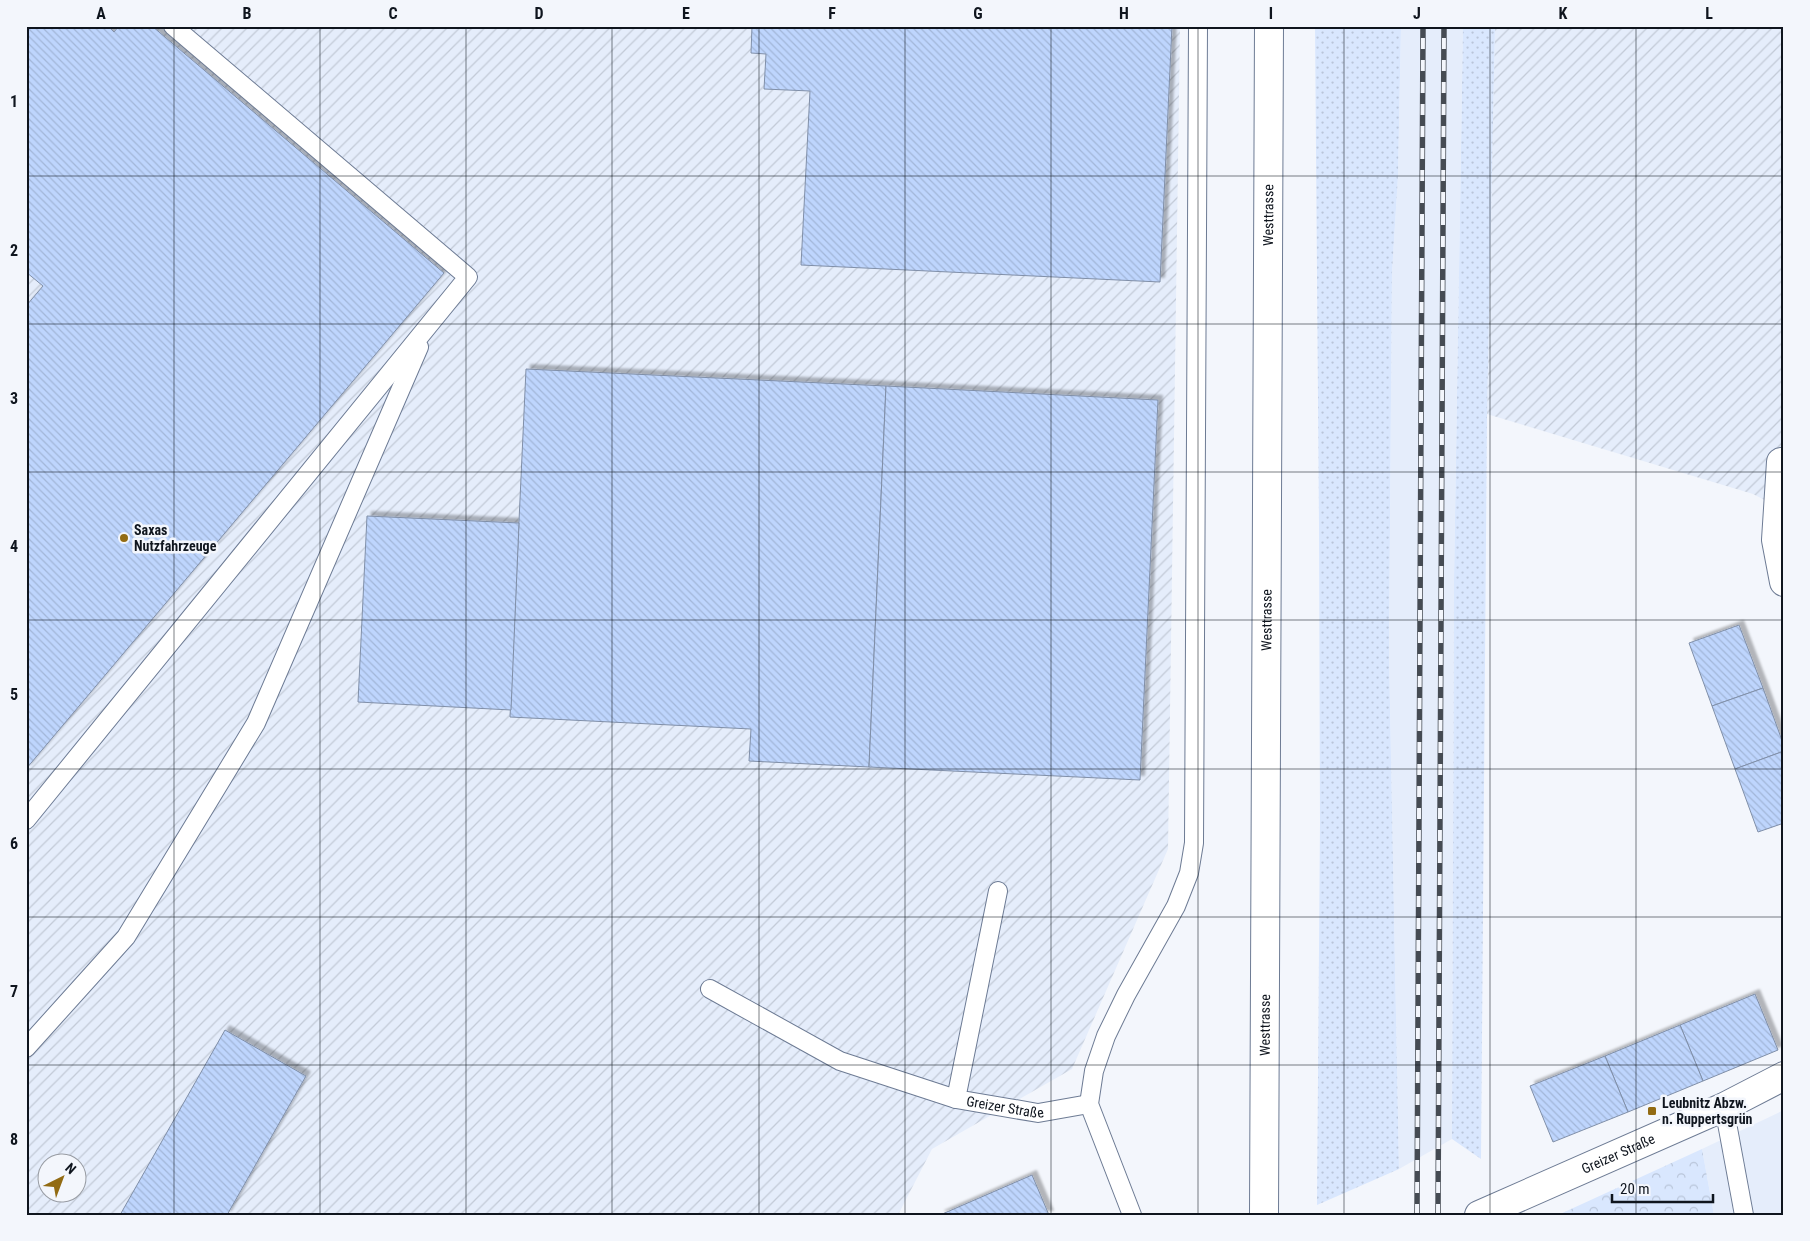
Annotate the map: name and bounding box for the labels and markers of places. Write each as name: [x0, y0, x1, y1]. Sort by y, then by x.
place label: Saxas Nutzfahrzeuge: [134, 522, 217, 554]
marker: Saxas Nutzfahrzeuge: [118, 532, 130, 544]
place label: Leubnitz Abzw. n. Ruppertsgrün: [1662, 1095, 1753, 1127]
marker: Leubnitz Abzw. n. Ruppertsgrün: [1646, 1105, 1658, 1117]

